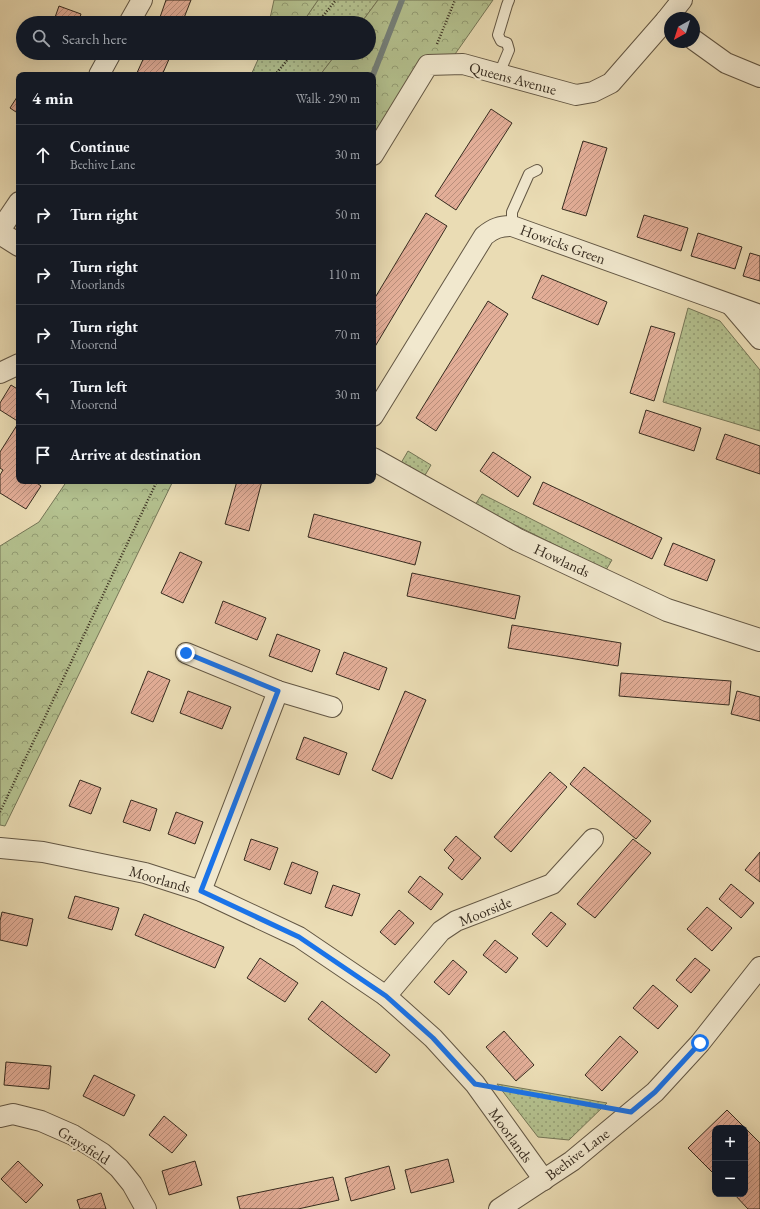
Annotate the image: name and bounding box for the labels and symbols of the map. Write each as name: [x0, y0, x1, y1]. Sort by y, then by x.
north arrow: [664, 12, 700, 48]
street label: Queens Avenue: [467, 57, 559, 99]
street label: Howicks Green: [518, 220, 608, 268]
street label: Howlands: [531, 539, 593, 581]
route end: [177, 644, 195, 662]
street label: Moorlands: [127, 861, 193, 897]
street label: Moorside: [456, 892, 514, 930]
route start: [691, 1034, 709, 1052]
street label: Moorlands: [485, 1104, 537, 1166]
street label: Graysfield: [54, 1122, 114, 1169]
street label: Beehive Lane: [541, 1124, 613, 1184]

